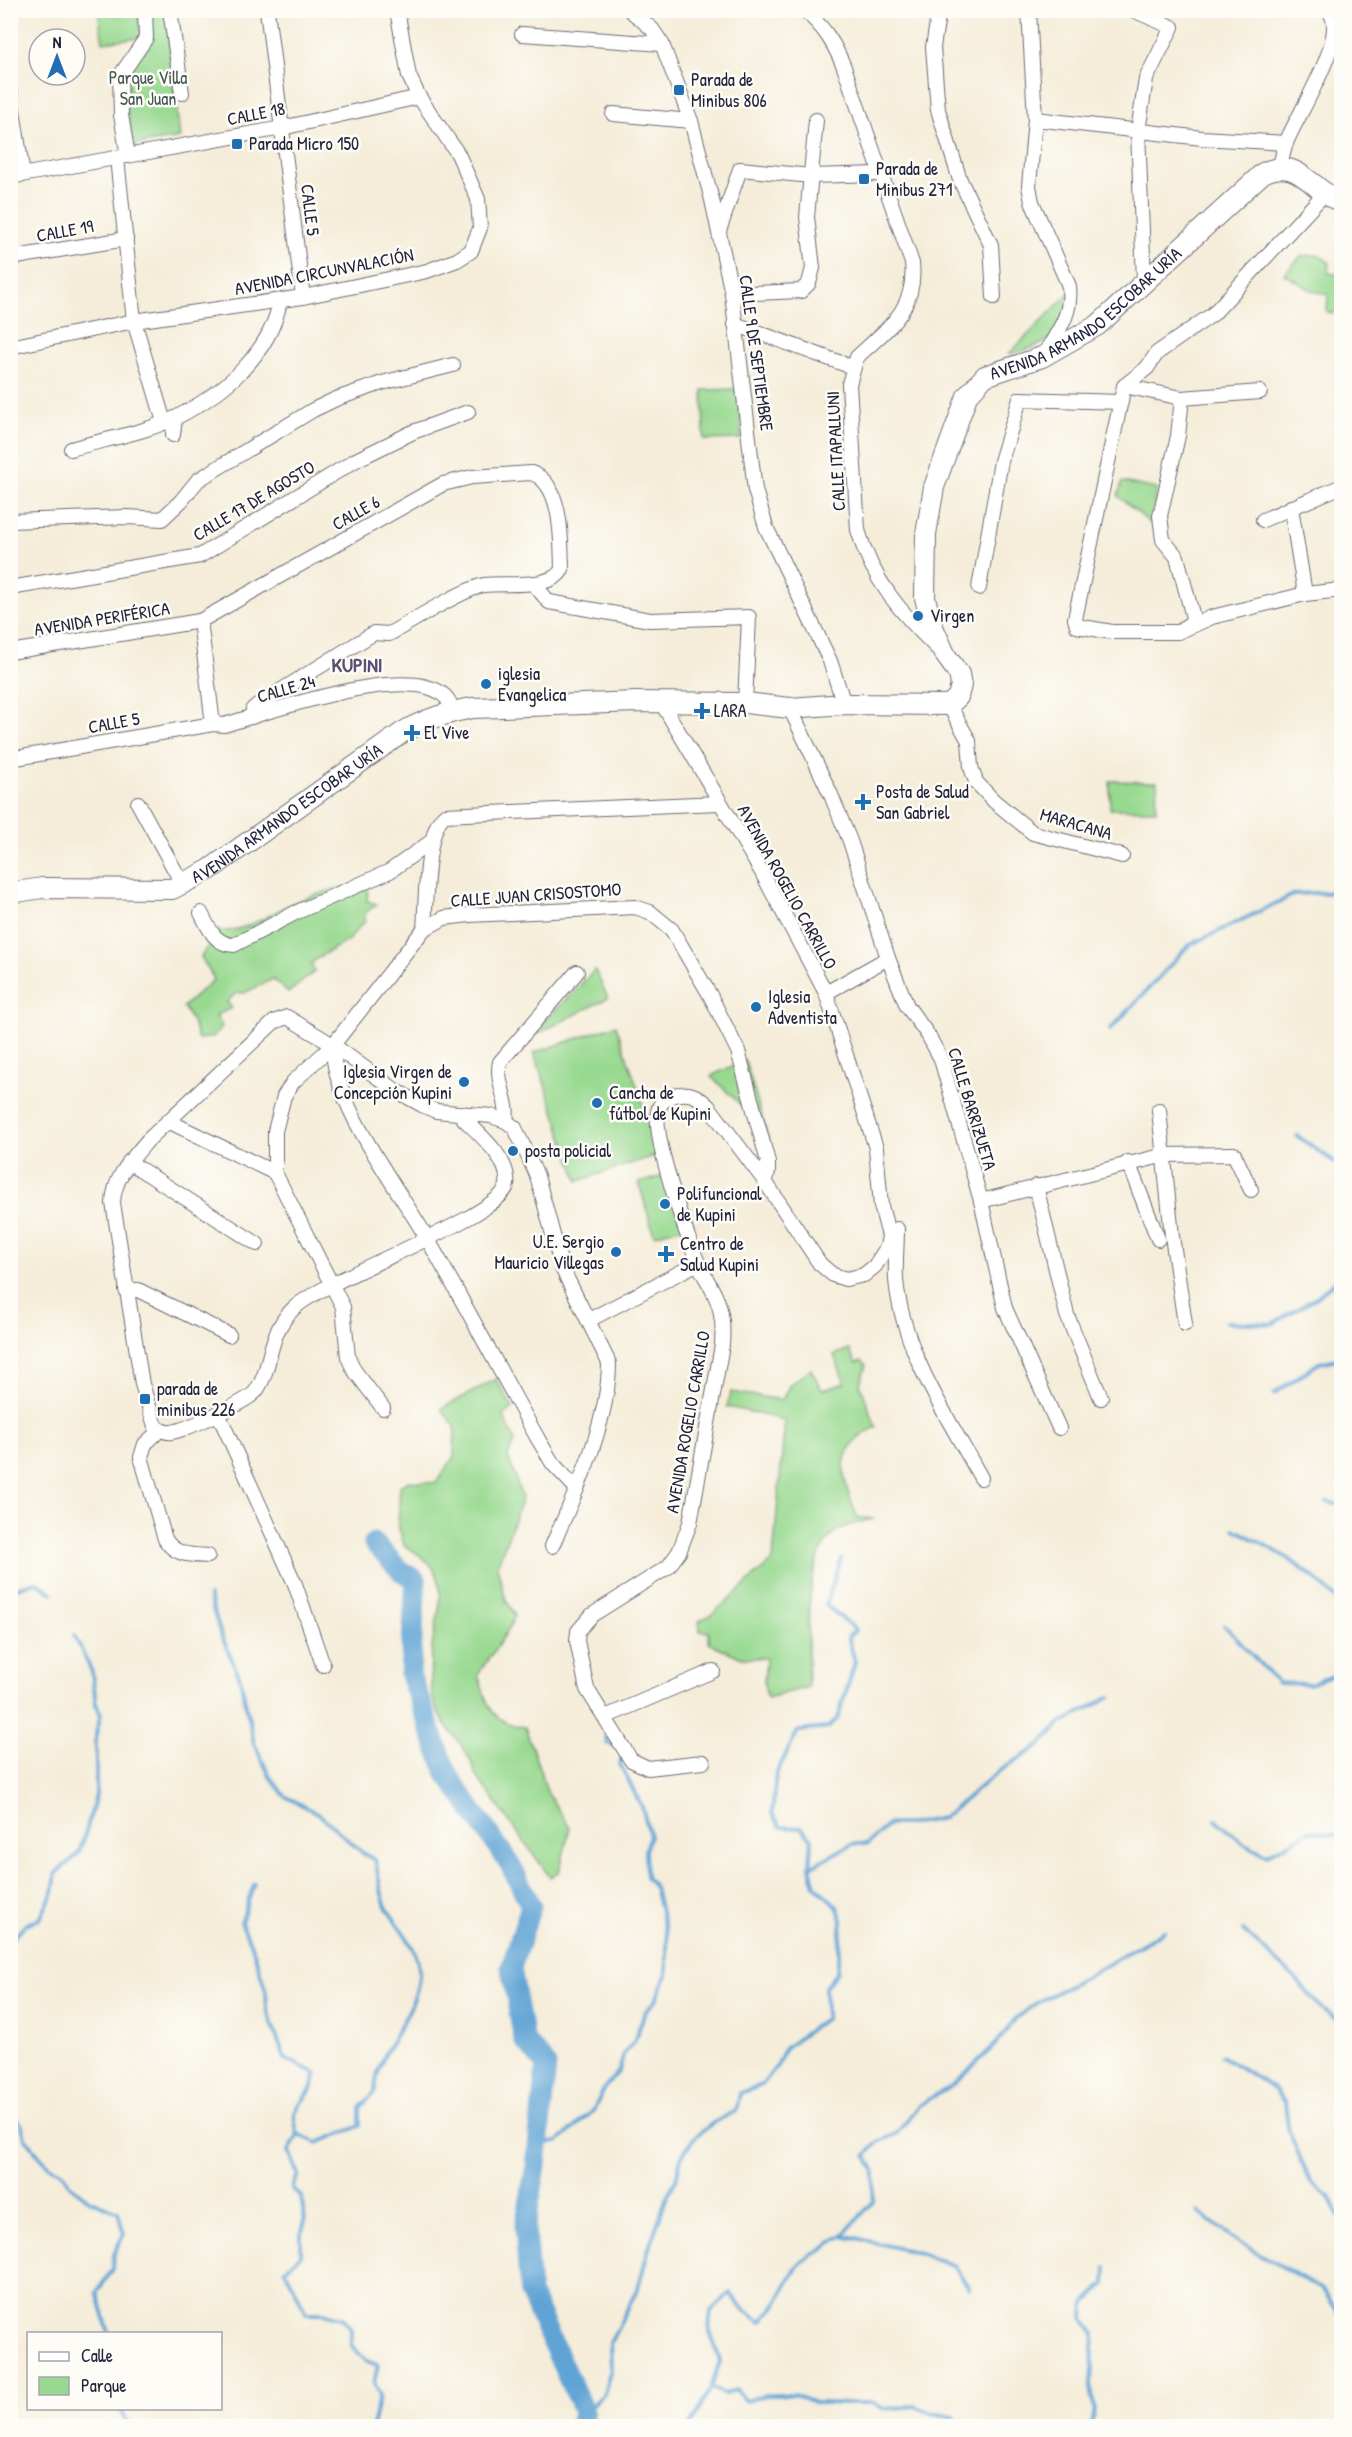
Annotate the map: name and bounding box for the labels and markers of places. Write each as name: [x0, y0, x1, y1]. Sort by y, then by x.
place label: Parada de Minibus 806: [691, 67, 767, 113]
marker: Parada de Minibus 806: [672, 83, 686, 97]
place label: Parada Micro 150: [249, 131, 359, 156]
marker: Parada Micro 150: [230, 137, 244, 151]
place label: Parada de Minibus 271: [876, 156, 952, 202]
marker: Parada de Minibus 271: [857, 172, 871, 186]
place label: Virgen: [930, 603, 974, 628]
marker: Virgen: [911, 609, 925, 623]
place label: iglesia Evangelica: [498, 661, 566, 707]
marker: iglesia Evangelica: [479, 677, 493, 691]
place label: LARA: [714, 698, 747, 723]
marker: LARA: [695, 704, 709, 718]
place label: El Vive: [424, 720, 469, 745]
marker: El Vive: [405, 726, 419, 740]
place label: Posta de Salud San Gabriel: [876, 779, 969, 825]
marker: Posta de Salud San Gabriel: [854, 793, 872, 811]
place label: Iglesia Adventista: [768, 984, 837, 1030]
marker: Iglesia Adventista: [749, 1000, 763, 1014]
place label: Iglesia Virgen de Concepción Kupini: [334, 1059, 452, 1105]
marker: Iglesia Virgen de Concepción Kupini: [457, 1075, 471, 1089]
place label: Cancha de fútbol de Kupini: [609, 1080, 711, 1126]
marker: Cancha de fútbol de Kupini: [590, 1096, 604, 1110]
place label: posta policial: [525, 1138, 611, 1163]
marker: posta policial: [506, 1144, 520, 1158]
place label: Polifuncional de Kupini: [677, 1181, 762, 1227]
marker: Polifuncional de Kupini: [658, 1197, 672, 1211]
place label: U.E. Sergio Mauricio Villegas: [495, 1229, 604, 1275]
place label: Centro de Salud Kupini: [680, 1231, 759, 1277]
marker: U.E. Sergio Mauricio Villegas: [609, 1245, 623, 1259]
marker: Centro de Salud Kupini: [657, 1245, 675, 1263]
place label: parada de minibus 226: [157, 1376, 235, 1422]
marker: parada de minibus 226: [138, 1392, 152, 1406]

